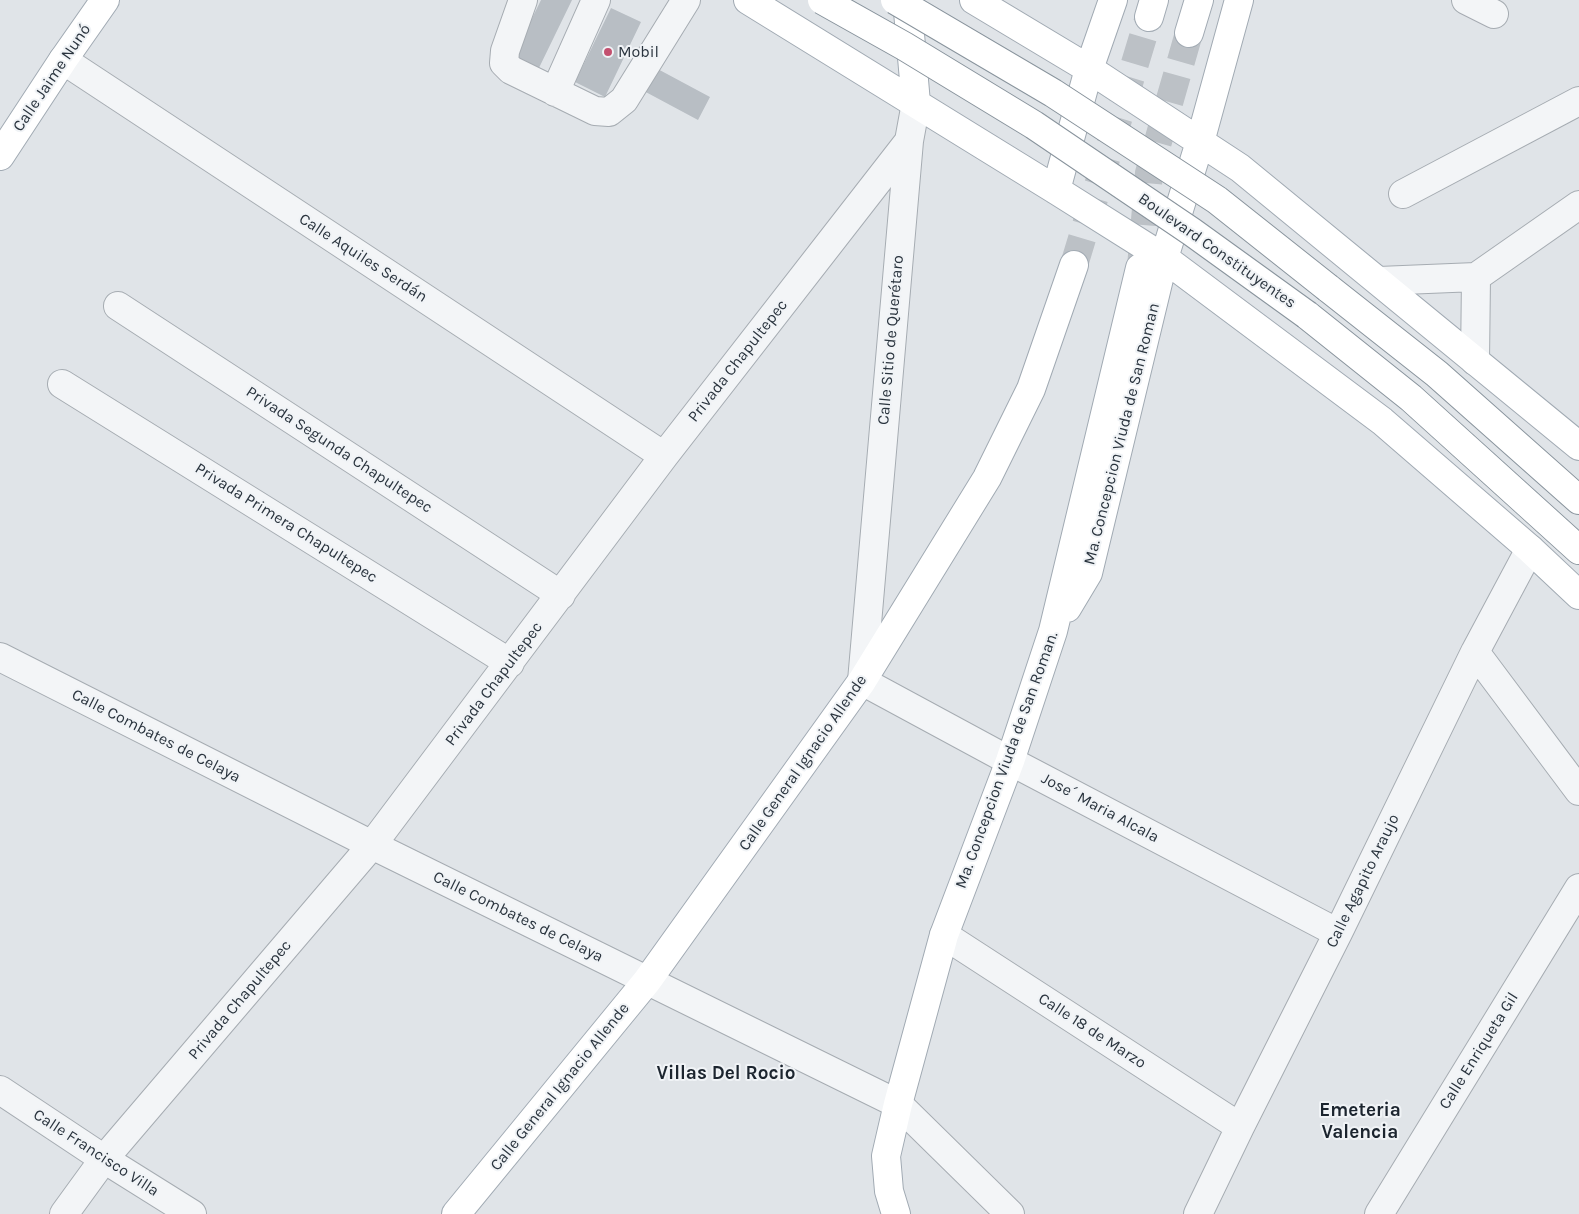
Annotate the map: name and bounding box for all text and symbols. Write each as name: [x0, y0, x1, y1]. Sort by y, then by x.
street label: Calle Jaime Nunó: [9, 21, 95, 135]
place label: Mobil: [618, 42, 659, 62]
marker: Mobil: [602, 46, 614, 58]
street label: Boulevard Constituyentes: [1134, 189, 1300, 313]
street label: Calle Aquiles Serdán: [295, 209, 431, 307]
street label: Calle Sitio de Querétaro: [874, 254, 908, 426]
street label: Privada Chapultepec: [684, 296, 792, 426]
street label: Ma. Concepcion Viuda de San Roman: [1080, 301, 1164, 567]
street label: Privada Segunda Chapultepec: [242, 382, 436, 518]
street label: Privada Primera Chapultepec: [191, 459, 381, 587]
street label: Privada Chapultepec: [441, 618, 547, 750]
street label: Ma. Concepcion Viuda de San Roman.: [951, 629, 1063, 891]
street label: Calle General Ignacio Allende: [735, 671, 871, 855]
street label: Calle Combates de Celaya: [68, 685, 244, 787]
street label: Jose´ Maria Alcala: [1038, 769, 1162, 847]
street label: Calle Agapito Araujo: [1322, 811, 1404, 951]
street label: Calle Combates de Celaya: [430, 867, 606, 967]
street label: Privada Chapultepec: [184, 936, 296, 1064]
street label: Calle 18 de Marzo: [1035, 989, 1149, 1073]
street label: Calle Enriqueta Gil: [1435, 989, 1523, 1113]
street label: Calle General Ignacio Allende: [486, 999, 634, 1175]
district label: Villas Del Rocio: [657, 1063, 795, 1085]
district label: Emeteria Valencia: [1319, 1100, 1401, 1144]
street label: Calle Francisco Villa: [30, 1105, 162, 1201]

